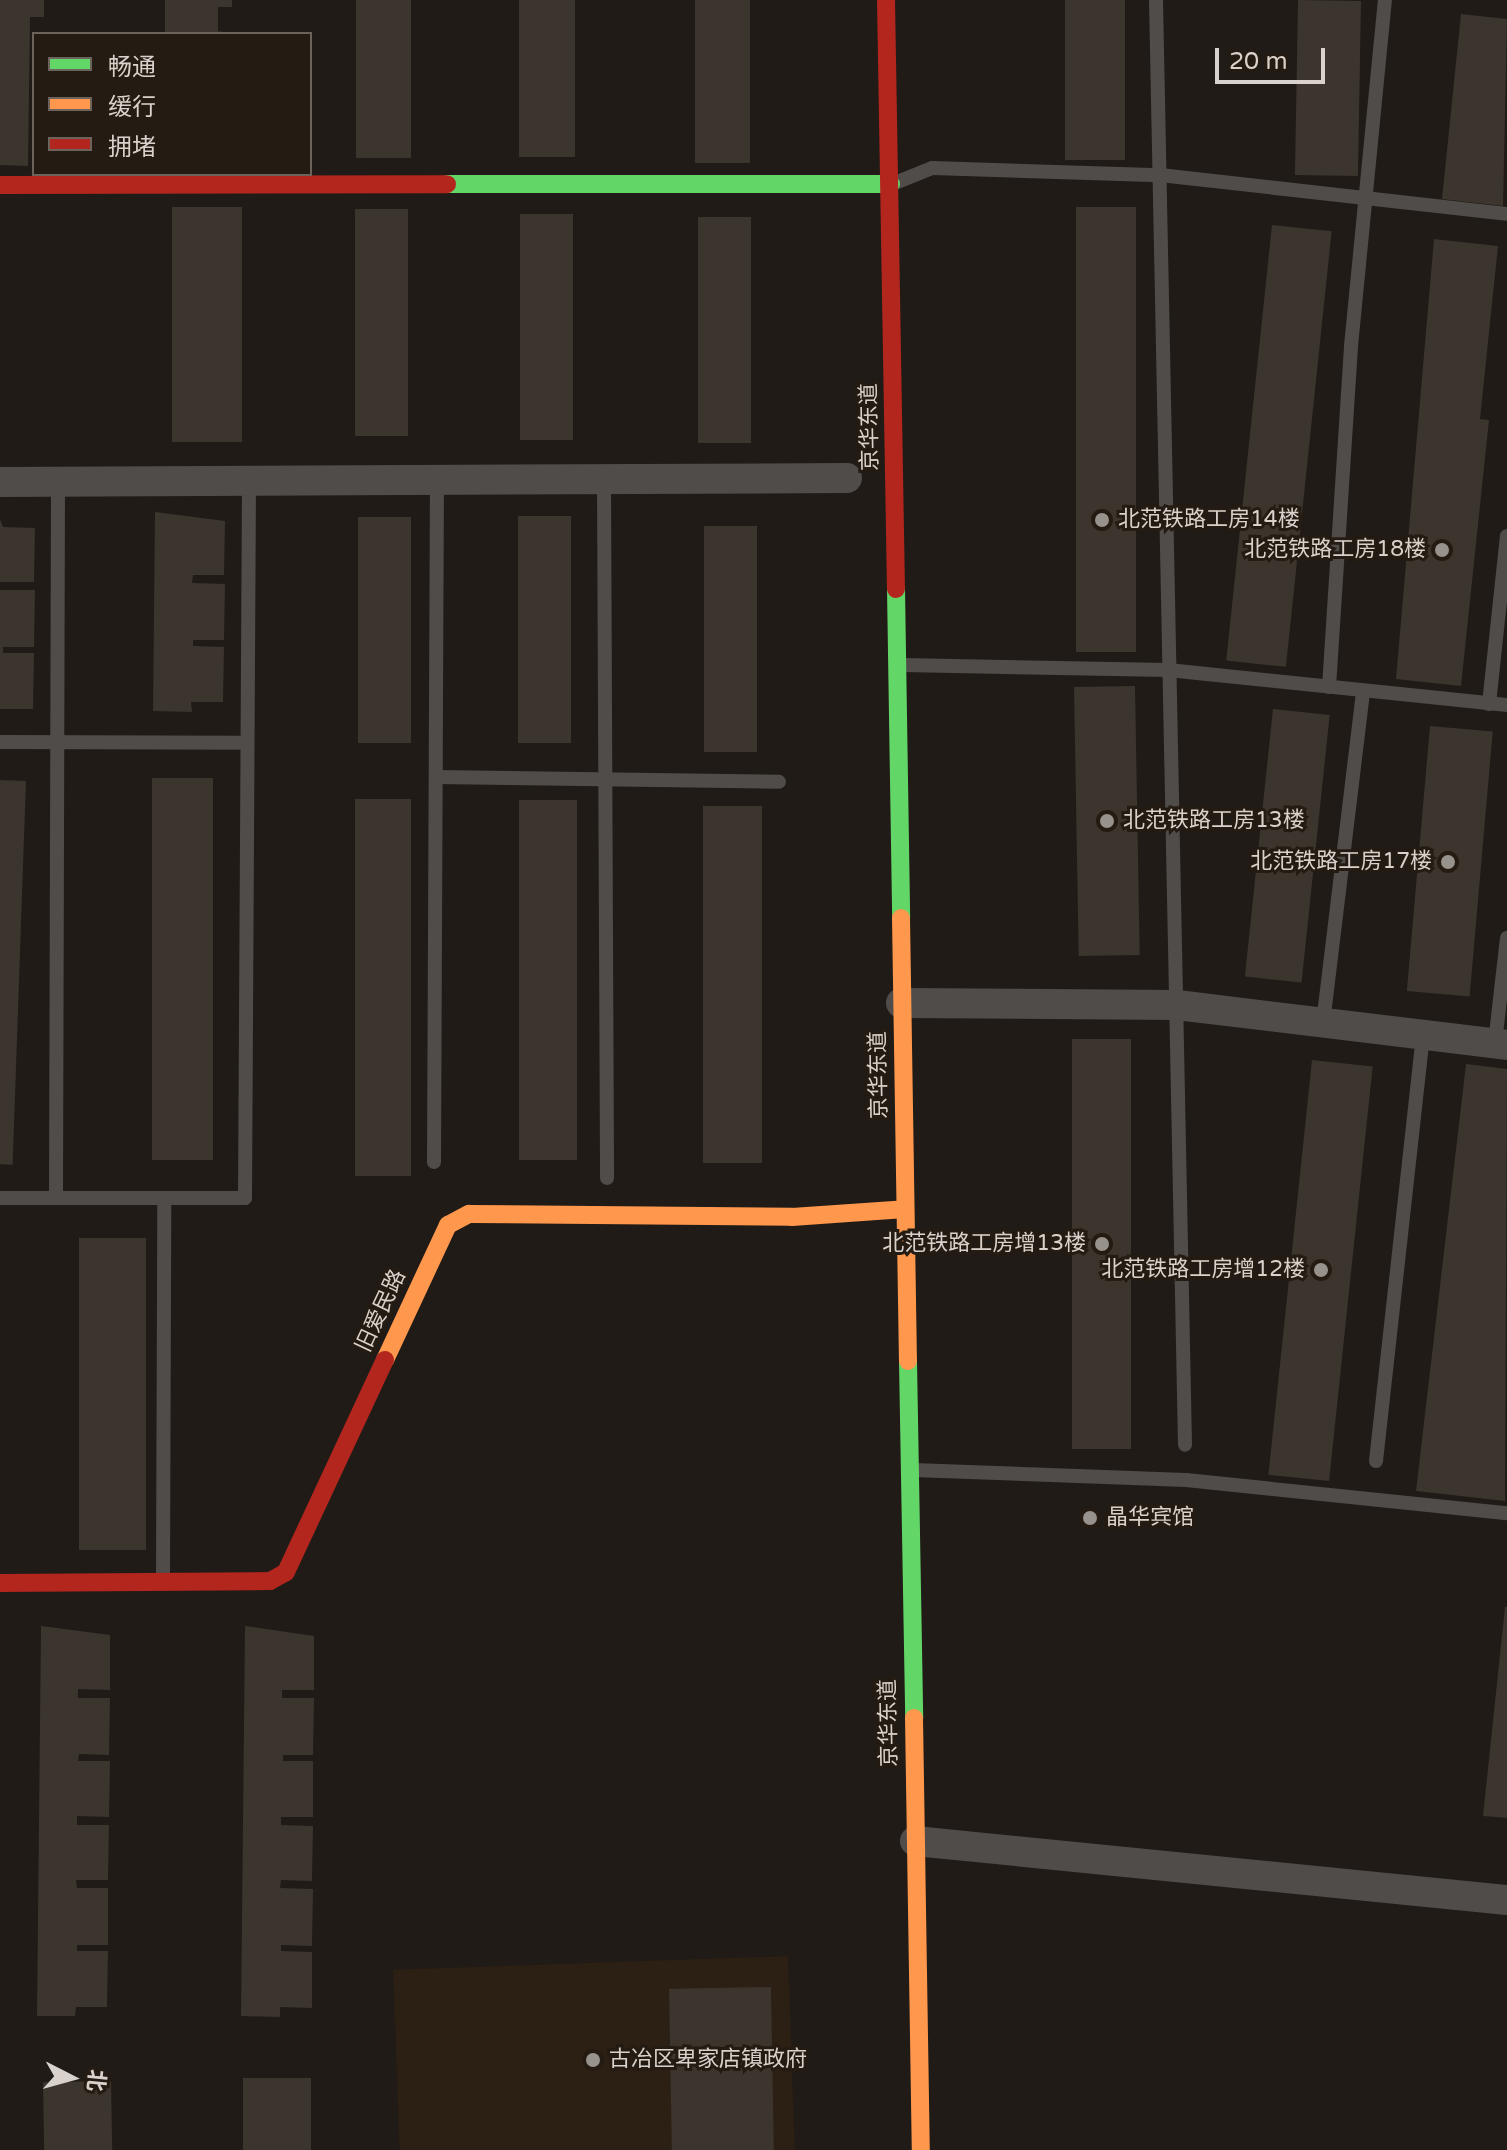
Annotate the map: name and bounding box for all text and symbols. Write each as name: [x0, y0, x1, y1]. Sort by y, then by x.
legend: [32, 32, 312, 176]
scale bar: [1219, 32, 1329, 82]
text: 20 m: [1229, 47, 1287, 76]
text: 畅通: [108, 53, 156, 82]
text: 缓行: [108, 93, 156, 122]
text: 拥堵: [108, 133, 156, 162]
street label: 京华东道: [856, 383, 884, 471]
place label: 北范铁路工房14楼: [1118, 507, 1300, 533]
marker: 北范铁路工房14楼: [1093, 511, 1111, 529]
place label: 北范铁路工房18楼: [1244, 537, 1426, 563]
marker: 北范铁路工房18楼: [1433, 541, 1451, 559]
place label: 北范铁路工房13楼: [1123, 808, 1305, 834]
marker: 北范铁路工房13楼: [1098, 812, 1116, 830]
place label: 北范铁路工房17楼: [1250, 849, 1432, 875]
marker: 北范铁路工房17楼: [1439, 853, 1457, 871]
street label: 京华东道: [865, 1031, 893, 1119]
place label: 北范铁路工房增13楼: [882, 1231, 1086, 1257]
marker: 北范铁路工房增13楼: [1093, 1235, 1111, 1253]
place label: 北范铁路工房增12楼: [1101, 1257, 1305, 1283]
marker: 北范铁路工房增12楼: [1312, 1261, 1330, 1279]
street label: 旧爱民路: [350, 1266, 412, 1356]
place label: 晶华宾馆: [1106, 1505, 1194, 1531]
marker: 晶华宾馆: [1081, 1509, 1099, 1527]
street label: 京华东道: [875, 1679, 903, 1767]
north arrow: [32, 2038, 112, 2118]
place label: 古冶区卑家店镇政府: [609, 2047, 807, 2073]
marker: 古冶区卑家店镇政府: [584, 2051, 602, 2069]
text: 北: [82, 2068, 110, 2093]

